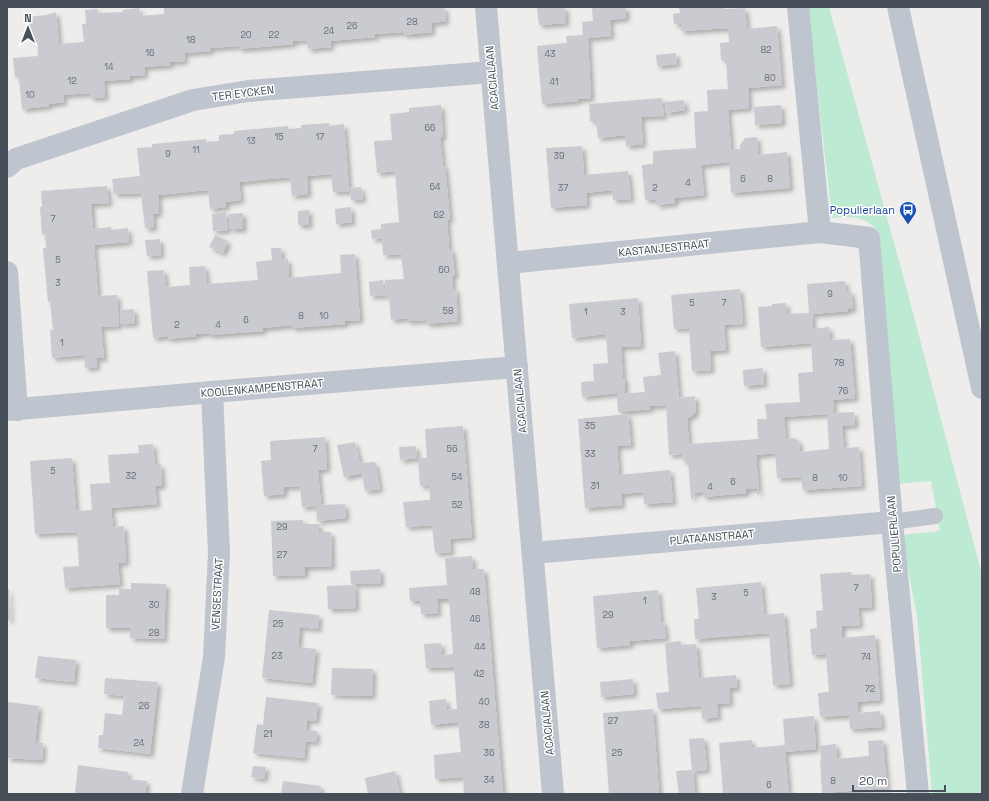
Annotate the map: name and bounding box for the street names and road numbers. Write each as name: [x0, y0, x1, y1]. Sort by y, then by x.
street label: ACACIALAAN: [482, 45, 502, 111]
street label: TER EYCKEN: [211, 82, 275, 104]
street label: KASTANJESTRAAT: [618, 236, 711, 260]
street label: ACACIALAAN: [510, 368, 530, 434]
street label: KOOLENKAMPENSTRAAT: [200, 376, 324, 400]
street label: POPULIERLAAN: [884, 495, 904, 573]
street label: PLATAANSTRAAT: [669, 526, 755, 548]
street label: VENSESTRAAT: [208, 557, 226, 631]
street label: ACACIALAAN: [537, 690, 557, 756]

